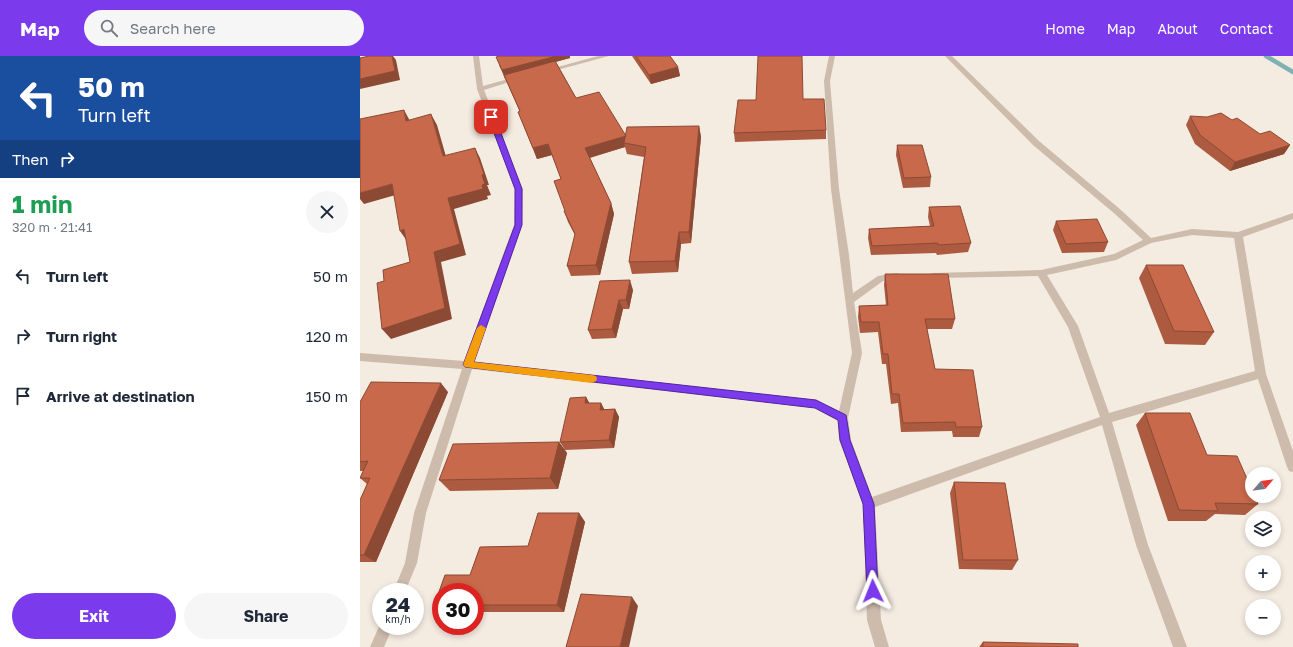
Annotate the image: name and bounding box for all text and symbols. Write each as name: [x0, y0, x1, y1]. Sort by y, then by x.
search box: [84, 10, 364, 46]
text: Map: [20, 17, 60, 40]
icon: search: [98, 17, 120, 39]
text: Search here: [130, 19, 216, 37]
text: Home: [1045, 20, 1085, 37]
text: Map: [1107, 20, 1135, 37]
text: About: [1157, 20, 1198, 37]
text: Contact: [1220, 20, 1273, 37]
text: 50 m: [78, 70, 145, 103]
icon: left: [12, 72, 64, 124]
pin: [474, 100, 508, 134]
text: Turn left: [78, 104, 151, 126]
icon: arrive: [480, 106, 502, 128]
icon: right: [56, 148, 78, 170]
text: Then: [12, 150, 48, 168]
text: 1 min: [12, 189, 72, 218]
button: close: [306, 191, 348, 233]
text: 320 m · 21:41: [12, 219, 92, 235]
icon: left: [12, 265, 34, 287]
text: Turn left: [46, 267, 108, 285]
text: 50 m: [313, 267, 348, 285]
icon: right: [12, 325, 34, 347]
text: Turn right: [46, 327, 117, 345]
text: 120 m: [306, 327, 348, 345]
icon: arrive: [12, 385, 34, 407]
text: Arrive at destination: [46, 387, 195, 405]
text: 150 m: [306, 387, 348, 405]
north arrow: [1245, 467, 1281, 503]
map controls: [1245, 467, 1281, 635]
button: layers: [1245, 511, 1281, 547]
button: +: [1245, 555, 1281, 591]
position arrow: [852, 570, 894, 612]
speed limit sign: 30: [432, 583, 484, 635]
text: 24: [386, 592, 410, 616]
button: Exit: [12, 593, 176, 639]
button: Share: [184, 593, 348, 639]
button: −: [1245, 599, 1281, 635]
text: km/h: [385, 613, 411, 625]

